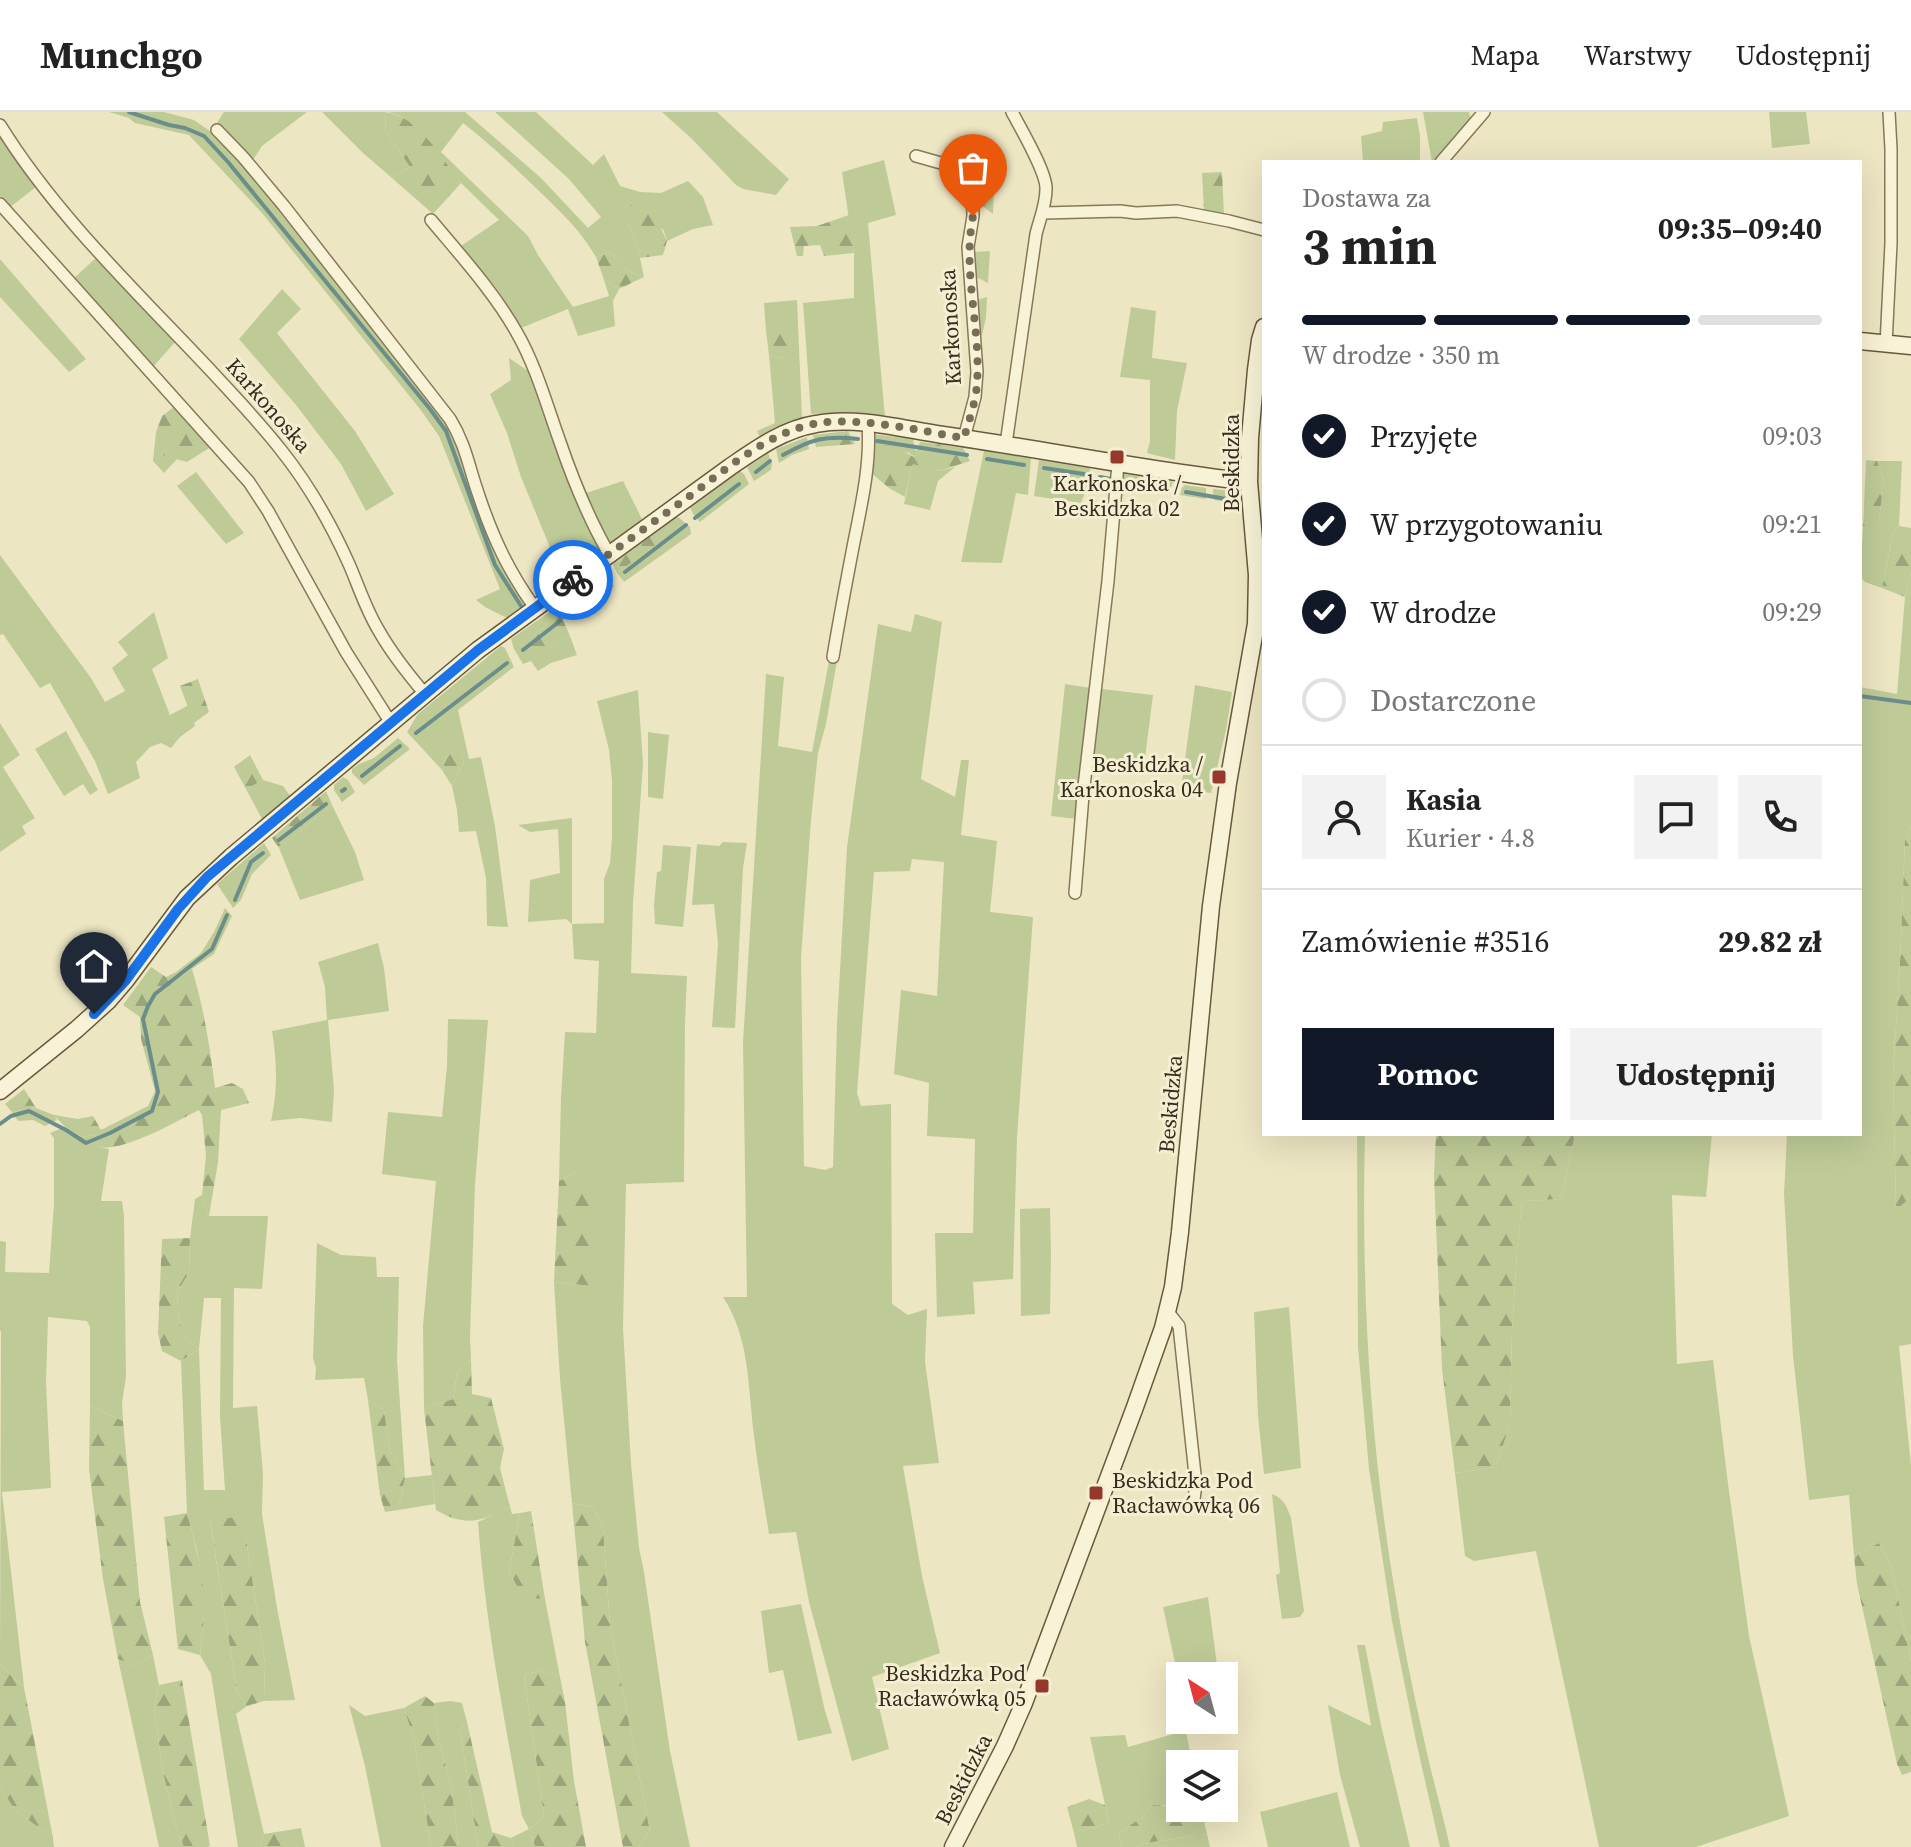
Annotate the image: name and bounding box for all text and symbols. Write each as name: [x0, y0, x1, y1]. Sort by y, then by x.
text: Munchgo: [40, 29, 203, 81]
text: Mapa: [1470, 36, 1539, 74]
text: Warstwy: [1583, 36, 1692, 74]
text: Udostępnij: [1736, 36, 1871, 74]
pin: [939, 134, 1007, 216]
icon: bag: [951, 146, 995, 190]
text: Dostawa za: [1302, 180, 1431, 216]
text: 09:35–09:40: [1658, 208, 1822, 249]
text: 3 min: [1302, 210, 1437, 281]
street label: Karkonoska: [932, 267, 968, 386]
text: W drodze · 350 m: [1302, 337, 1500, 373]
street label: Karkonoska: [220, 351, 319, 459]
street label: Beskidzka: [1216, 413, 1246, 512]
icon: check: [1302, 414, 1346, 458]
text: Przyjęte: [1370, 416, 1478, 457]
text: 09:03: [1762, 418, 1822, 454]
marker: Karkonoska / Beskidzka 02: [1108, 448, 1126, 466]
place label: Karkonoska / Beskidzka 02: [1053, 468, 1182, 523]
icon: check: [1302, 502, 1346, 546]
text: W przygotowaniu: [1370, 504, 1603, 545]
text: 09:21: [1762, 506, 1822, 542]
courier: [533, 540, 613, 620]
icon: bike: [551, 558, 595, 602]
icon: check: [1302, 590, 1346, 634]
text: W drodze: [1370, 592, 1497, 633]
text: 09:29: [1762, 594, 1822, 630]
text: Dostarczone: [1370, 680, 1536, 721]
place label: Beskidzka / Karkonoska 04: [1060, 749, 1204, 804]
marker: Beskidzka / Karkonoska 04: [1210, 768, 1228, 786]
button: person: [1302, 775, 1386, 859]
button: chat: [1634, 775, 1718, 859]
button: phone: [1738, 775, 1822, 859]
text: Kasia: [1406, 779, 1481, 820]
text: Kurier · 4.8: [1406, 820, 1535, 856]
text: Zamówienie #3516: [1302, 921, 1550, 962]
text: 29.82 zł: [1718, 921, 1822, 962]
pin: [60, 932, 128, 1014]
icon: home: [72, 944, 116, 988]
button: Pomoc: [1302, 1028, 1554, 1120]
button: Udostępnij: [1570, 1028, 1822, 1120]
street label: Beskidzka: [1151, 1053, 1189, 1154]
place label: Beskidzka Pod Racławówką 06: [1112, 1465, 1260, 1520]
marker: Beskidzka Pod Racławówką 06: [1087, 1484, 1105, 1502]
place label: Beskidzka Pod Racławówką 05: [878, 1658, 1027, 1713]
north arrow: [1166, 1662, 1238, 1734]
map controls: [1166, 1662, 1238, 1822]
marker: Beskidzka Pod Racławówką 05: [1033, 1677, 1051, 1695]
street label: Beskidzka: [927, 1728, 999, 1830]
button: layers: [1166, 1750, 1238, 1822]

